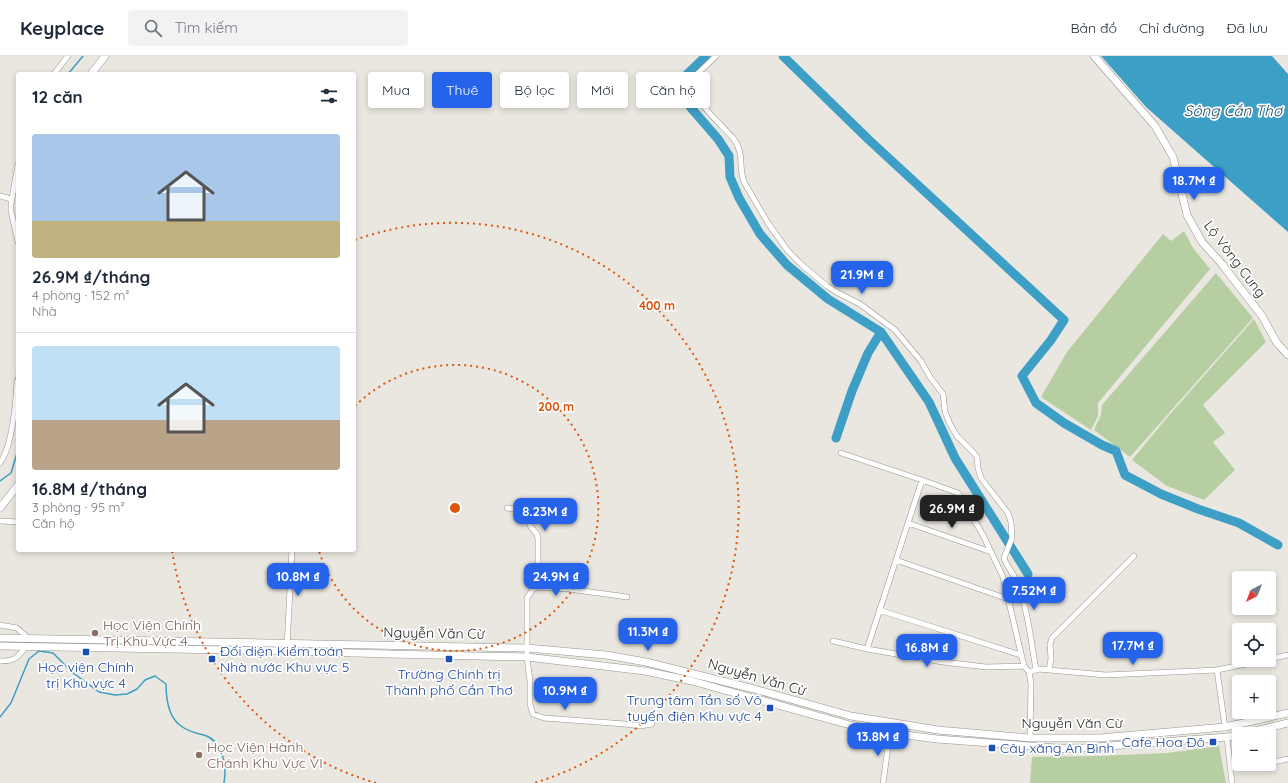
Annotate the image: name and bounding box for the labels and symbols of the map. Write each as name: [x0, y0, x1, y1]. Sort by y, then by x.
water label: Sông Cần Thơ: [1184, 101, 1284, 120]
pin: 18.7M ₫: [1157, 167, 1231, 201]
street label: Lộ Vòng Cung: [1200, 217, 1270, 301]
pin: 21.9M ₫: [825, 261, 899, 295]
text: 400 m: [639, 298, 675, 313]
text: 200 m: [538, 399, 574, 414]
pin: 26.9M ₫: [915, 495, 989, 529]
pin: 8.23M ₫: [508, 498, 582, 532]
centre of rings: [448, 501, 462, 515]
pin: 10.8M ₫: [261, 563, 335, 597]
pin: 24.9M ₫: [519, 563, 593, 597]
north arrow: [1232, 571, 1276, 615]
pin: 7.52M ₫: [997, 577, 1071, 611]
place label: Học Viện Chính Trị Khu Vực 4: [103, 616, 201, 650]
pin: 11.3M ₫: [611, 618, 685, 652]
street label: Nguyễn Văn Cừ: [383, 623, 486, 643]
marker: Học Viện Chính Trị Khu Vực 4: [90, 628, 100, 638]
pin: 17.7M ₫: [1096, 632, 1170, 666]
pin: 16.8M ₫: [890, 634, 964, 668]
place label: Đối diện Kiểm toán Nhà nước Khu vực 5: [220, 642, 349, 676]
marker: Học viện Chính trị Khu vực 4: [81, 647, 91, 657]
marker: Đối diện Kiểm toán Nhà nước Khu vực 5: [207, 654, 217, 664]
marker: Trường Chính trị Thành phố Cần Thơ: [444, 654, 454, 664]
street label: Nguyễn Văn Cừ: [706, 654, 809, 700]
place label: Học viện Chính trị Khu vực 4: [38, 658, 134, 692]
place label: Trường Chính trị Thành phố Cần Thơ: [385, 665, 513, 699]
pin: 10.9M ₫: [528, 677, 602, 711]
place label: Trung tâm Tần số Vô tuyến điện Khu vực 4: [626, 691, 762, 725]
marker: Trung tâm Tần số Vô tuyến điện Khu vực 4: [765, 703, 775, 713]
street label: Nguyễn Văn Cừ: [1021, 714, 1124, 732]
pin: 13.8M ₫: [841, 723, 915, 757]
place label: Cafe Hoa Đô: [1122, 733, 1205, 751]
marker: Cafe Hoa Đô: [1208, 737, 1218, 747]
place label: Học Viện Hành Chánh Khu Vực VI: [207, 738, 323, 772]
place label: Cây xăng An Bình: [1000, 739, 1114, 757]
marker: Cây xăng An Bình: [987, 743, 997, 753]
marker: Học Viện Hành Chánh Khu Vực VI: [194, 750, 204, 760]

